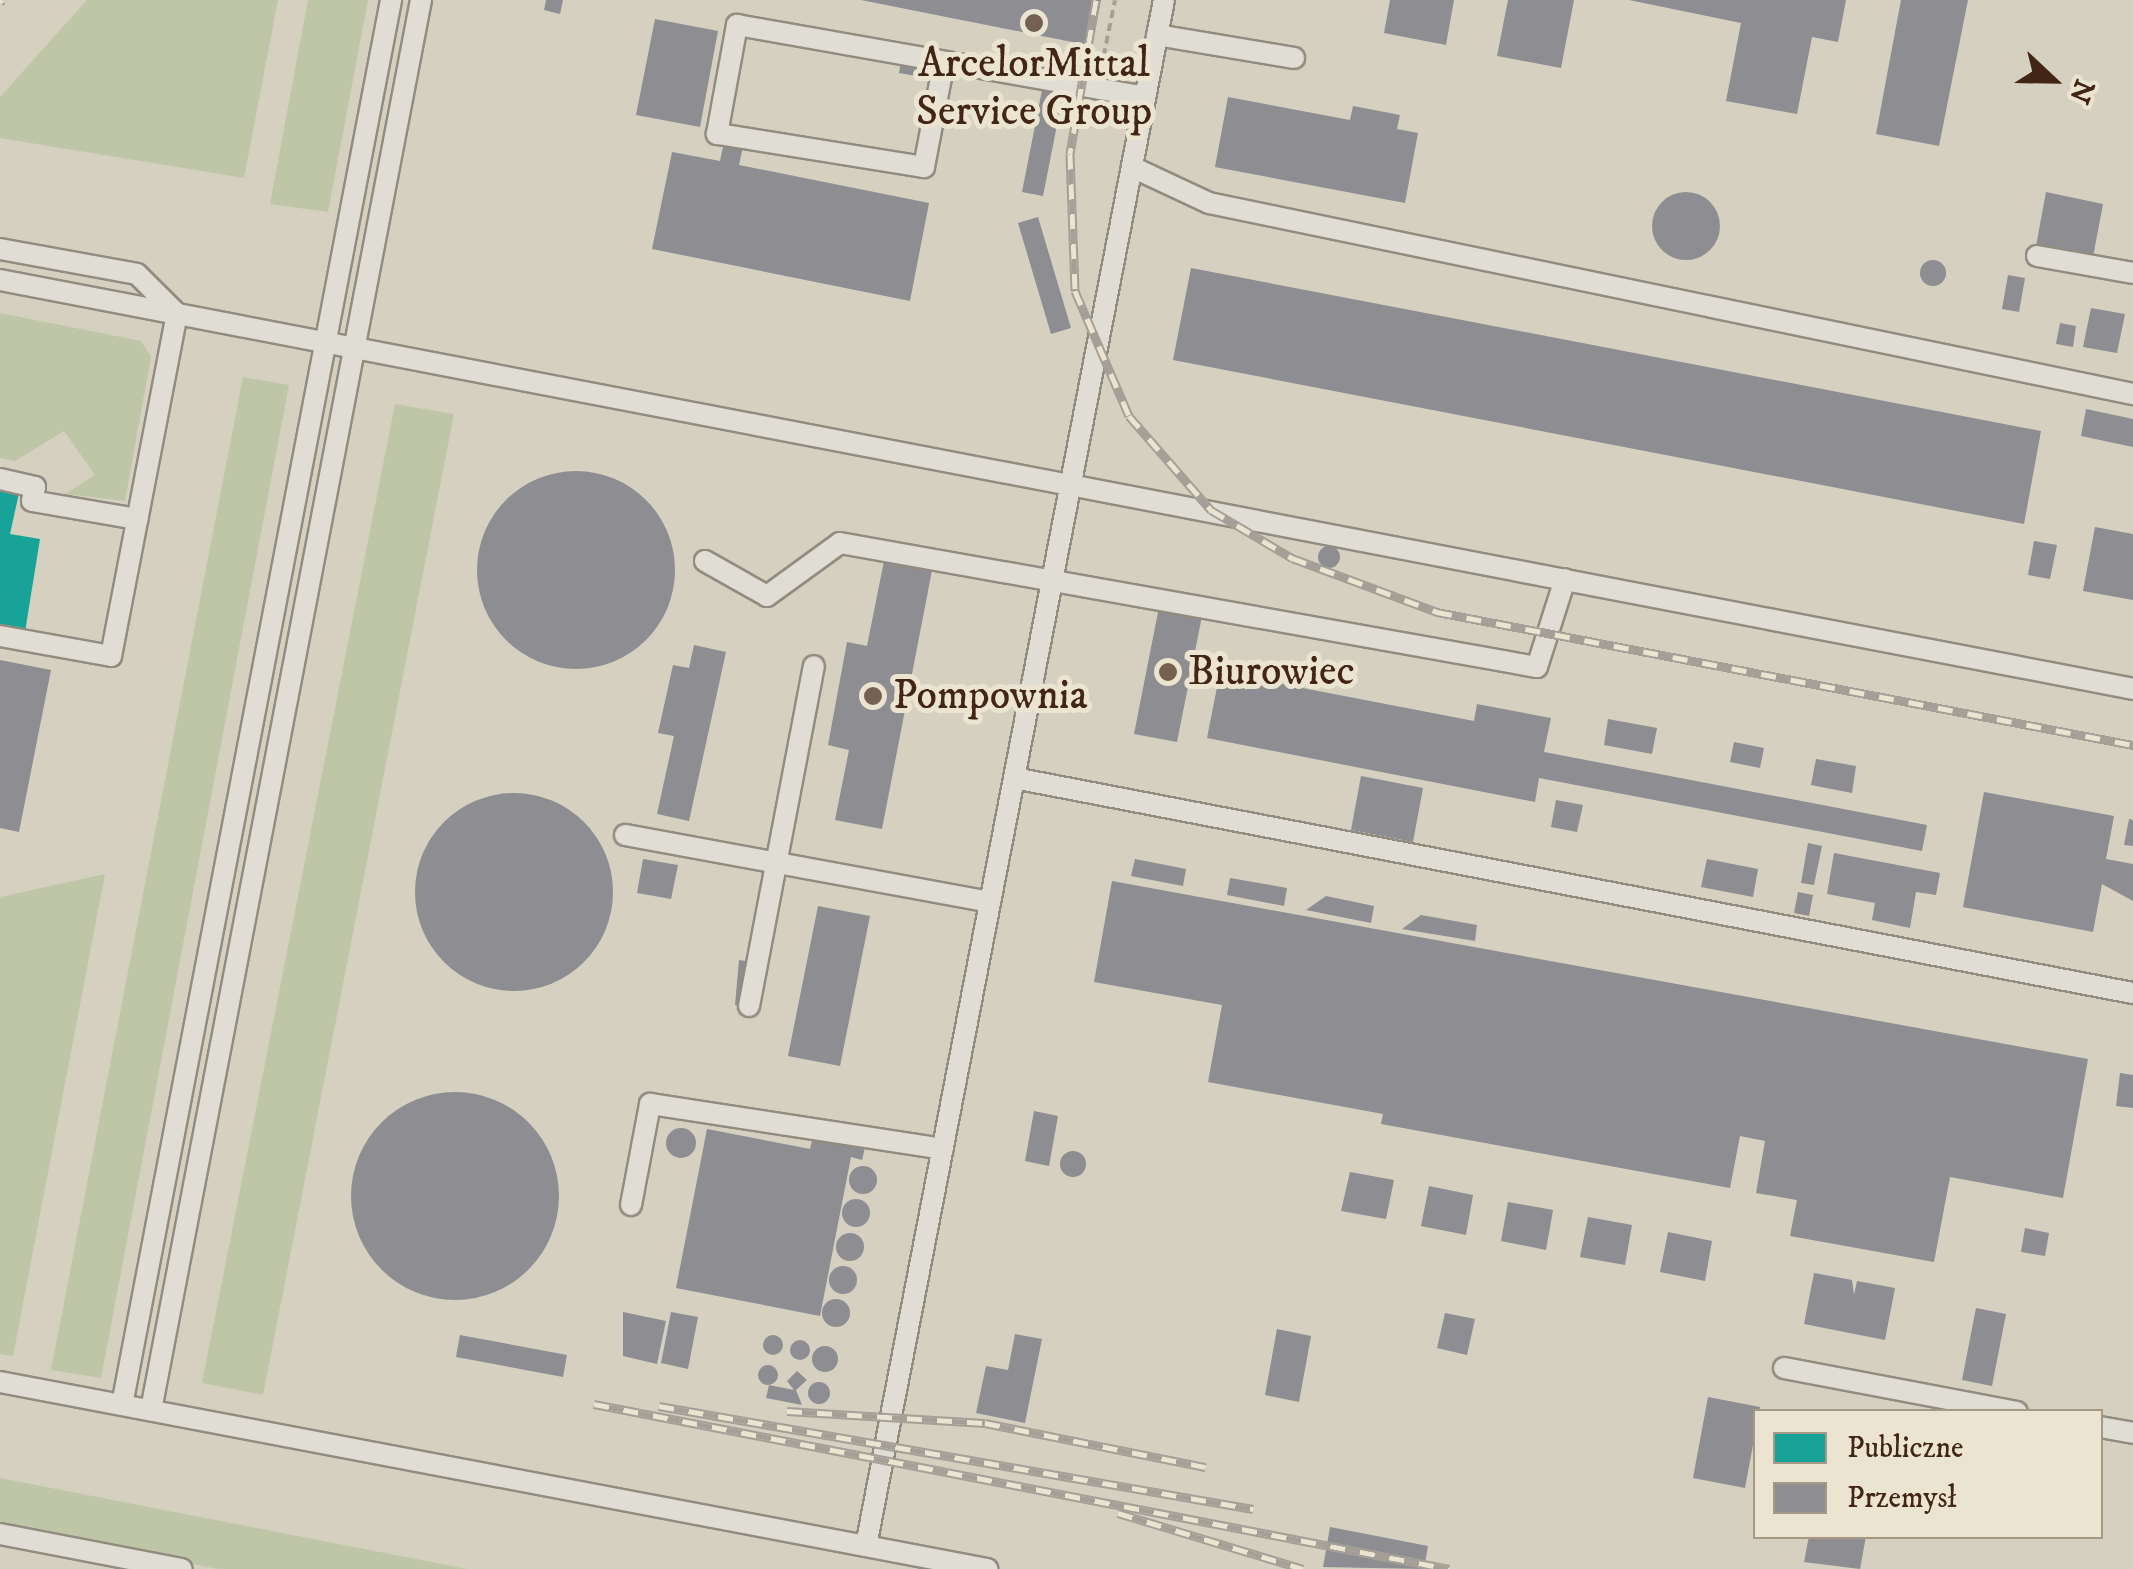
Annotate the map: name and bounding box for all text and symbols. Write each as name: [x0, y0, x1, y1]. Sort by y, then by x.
marker: ArcelorMittal Service Group: [1023, 12, 1045, 34]
north arrow: [2003, 30, 2103, 130]
place label: ArcelorMittal Service Group: [916, 39, 1152, 138]
text: N: [2061, 74, 2102, 109]
place label: Biurowiec: [1188, 647, 1355, 697]
marker: Biurowiec: [1157, 661, 1179, 683]
place label: Pompownia: [893, 671, 1087, 721]
marker: Pompownia: [862, 685, 884, 707]
legend: [1753, 1409, 2103, 1539]
text: Publiczne: [1847, 1430, 1963, 1467]
text: Przemysł: [1847, 1480, 1957, 1517]

